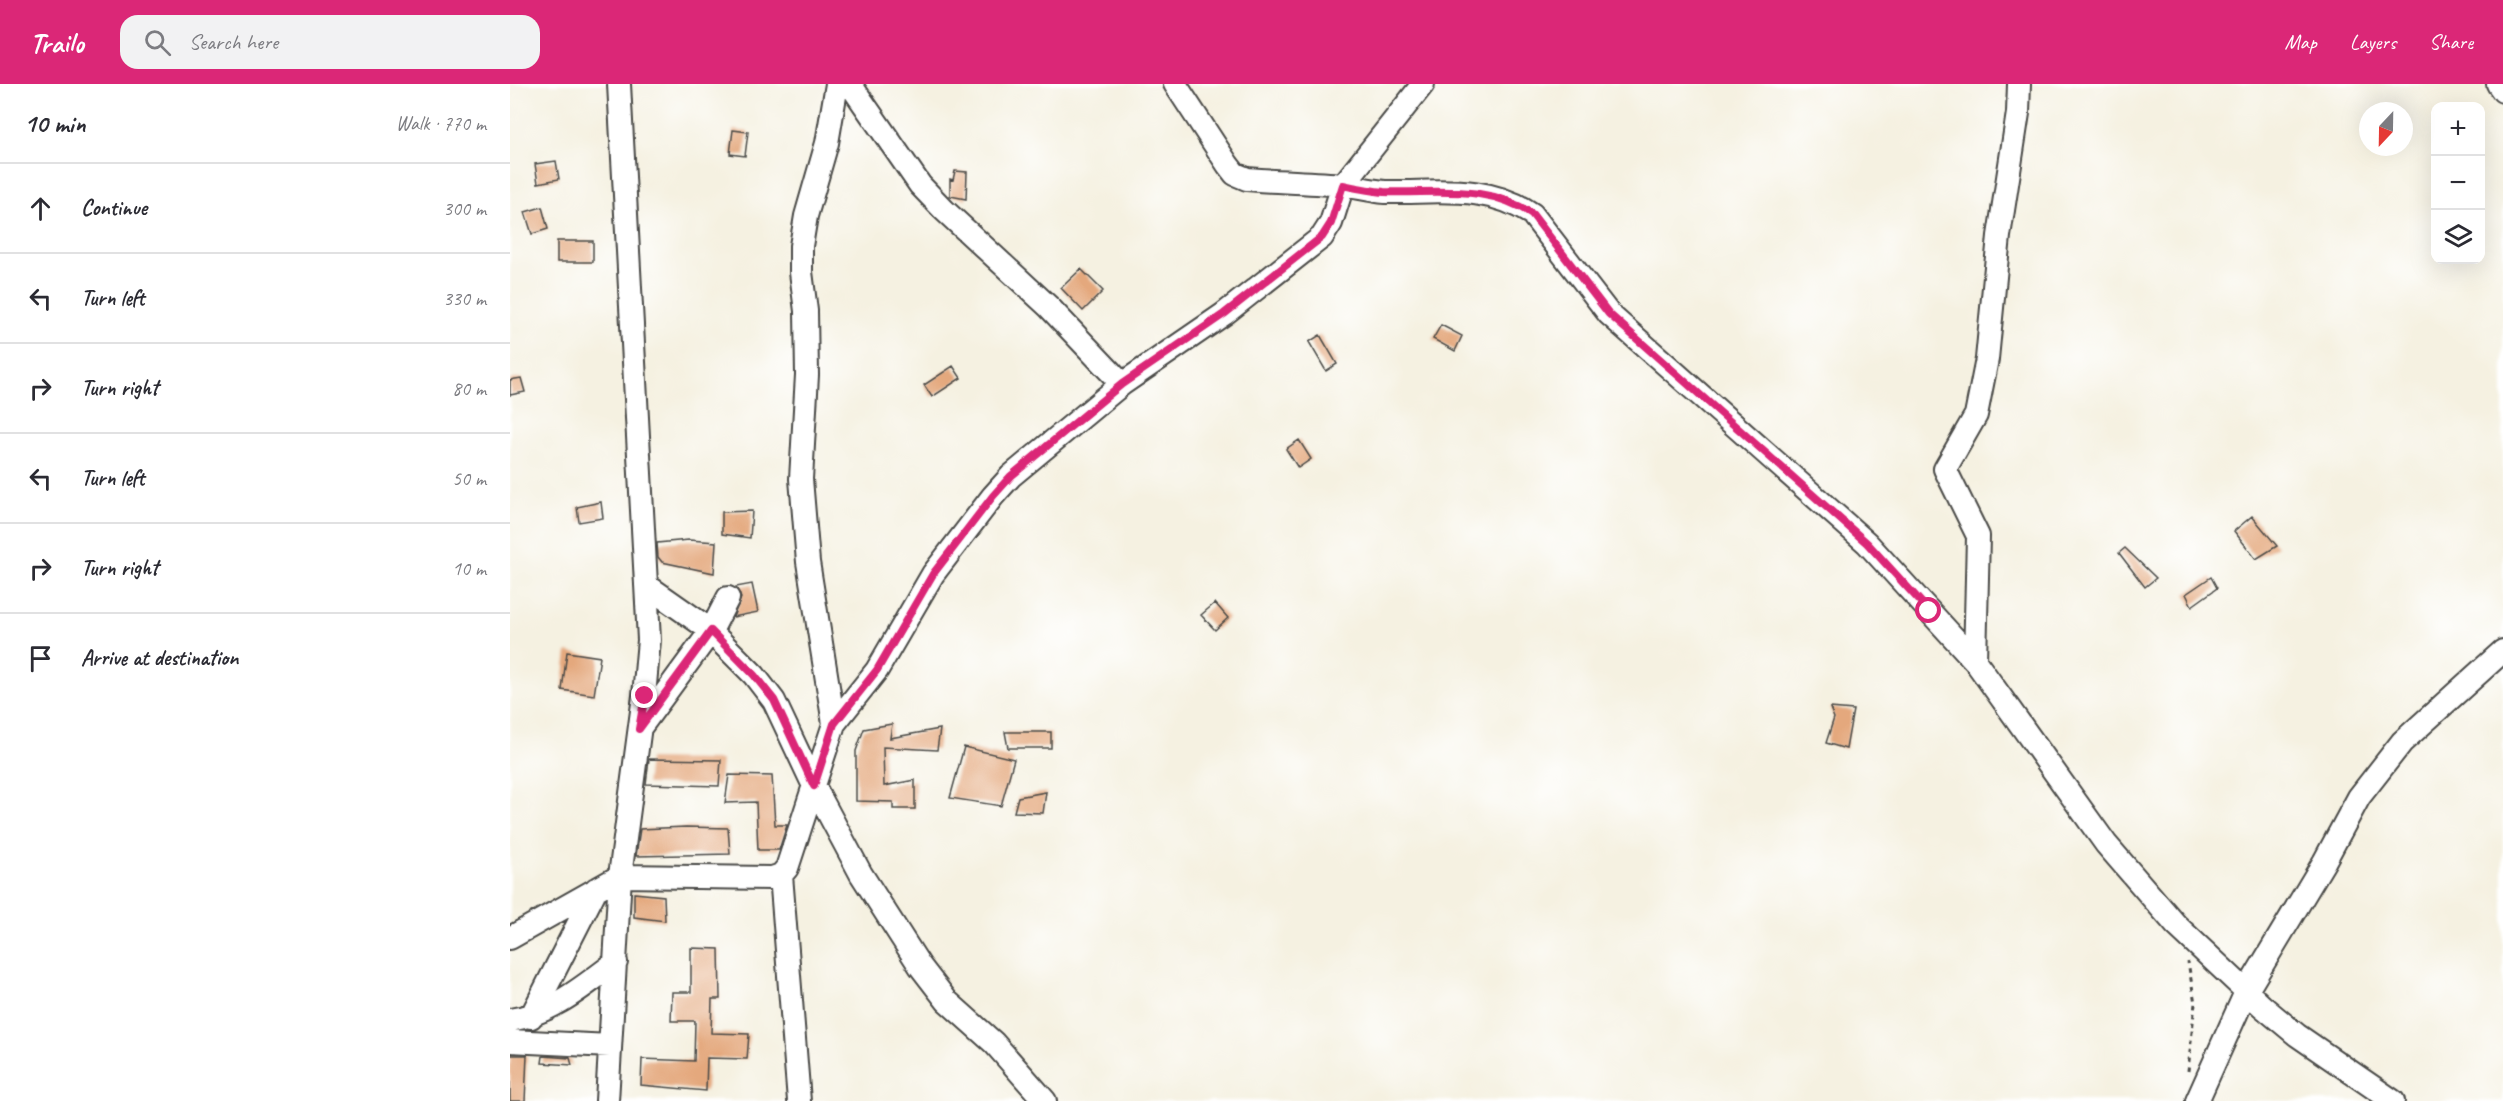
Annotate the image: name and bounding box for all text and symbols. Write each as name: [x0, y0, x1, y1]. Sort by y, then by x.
search box: [120, 15, 540, 69]
text: Trailo: [30, 25, 84, 60]
icon: search: [141, 26, 174, 59]
text: Search here: [189, 28, 278, 56]
text: Map: [2284, 29, 2317, 55]
text: Layers: [2350, 29, 2396, 55]
text: Share: [2429, 29, 2473, 55]
north arrow: [2359, 102, 2413, 156]
map controls: [2431, 102, 2485, 264]
button: +: [2431, 102, 2485, 156]
text: 10 min: [24, 107, 86, 140]
text: Walk · 770 m: [396, 111, 486, 136]
button: −: [2431, 156, 2485, 210]
icon: ahead: [24, 192, 57, 225]
text: Continue: [81, 194, 147, 222]
text: 300 m: [443, 196, 486, 221]
button: layers: [2431, 210, 2485, 264]
icon: left: [24, 282, 57, 315]
text: Turn left: [81, 284, 145, 312]
text: 330 m: [443, 286, 486, 311]
icon: right: [24, 372, 57, 405]
text: Turn right: [81, 374, 158, 402]
text: 80 m: [452, 376, 486, 401]
icon: left: [24, 462, 57, 495]
text: Turn left: [81, 464, 145, 492]
text: 50 m: [452, 466, 486, 491]
icon: right: [24, 552, 57, 585]
text: Turn right: [81, 554, 158, 582]
text: 10 m: [452, 556, 486, 581]
route start: [1915, 597, 1941, 623]
icon: arrive: [24, 642, 57, 675]
text: Arrive at destination: [81, 644, 238, 672]
route end: [631, 682, 657, 708]

